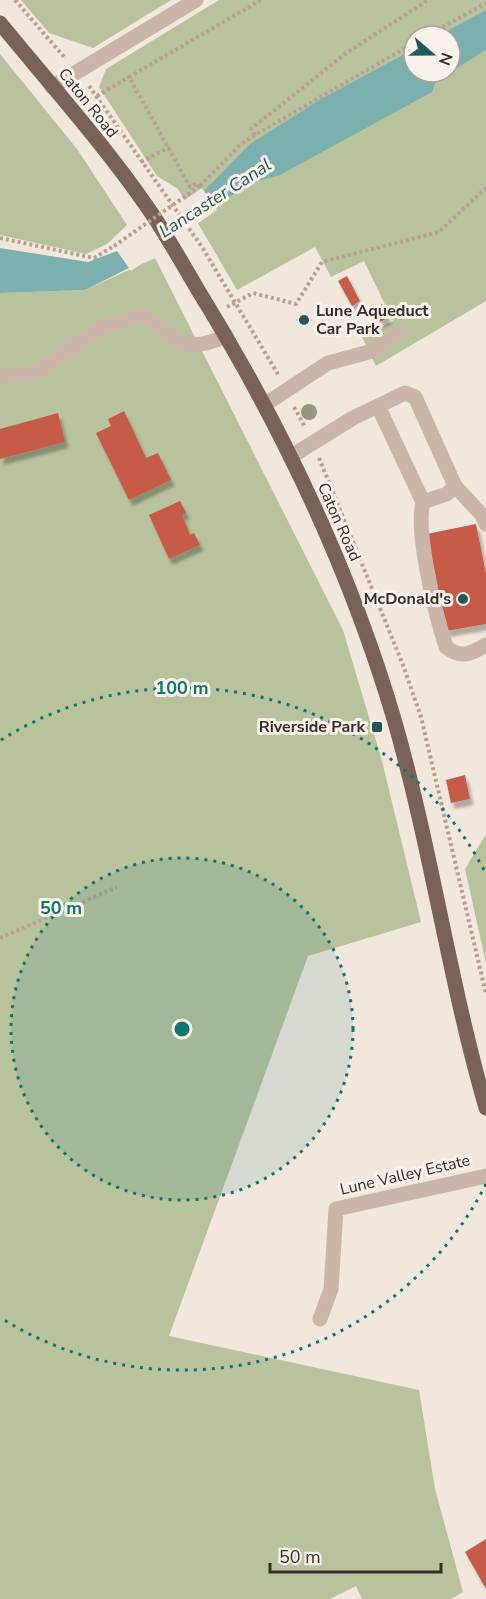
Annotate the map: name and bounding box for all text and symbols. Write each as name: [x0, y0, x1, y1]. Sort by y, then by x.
north arrow: [402, 24, 462, 84]
text: N: [433, 49, 458, 68]
street label: Caton Road: [53, 64, 123, 142]
water label: Lancaster Canal: [154, 153, 276, 243]
place label: Lune Aqueduct Car Park: [316, 300, 429, 340]
marker: Lune Aqueduct Car Park: [297, 313, 311, 327]
street label: Caton Road: [312, 479, 366, 565]
place label: McDonald's: [364, 588, 451, 610]
marker: McDonald's: [456, 592, 470, 606]
text: 100 m: [155, 676, 209, 700]
place label: Riverside Park: [259, 716, 365, 738]
marker: Riverside Park: [370, 720, 384, 734]
text: 50 m: [40, 896, 82, 920]
centre of rings: [172, 1019, 192, 1039]
street label: Lune Valley Estate: [338, 1149, 472, 1201]
scale bar: [270, 1536, 441, 1574]
text: 50 m: [279, 1545, 321, 1569]

